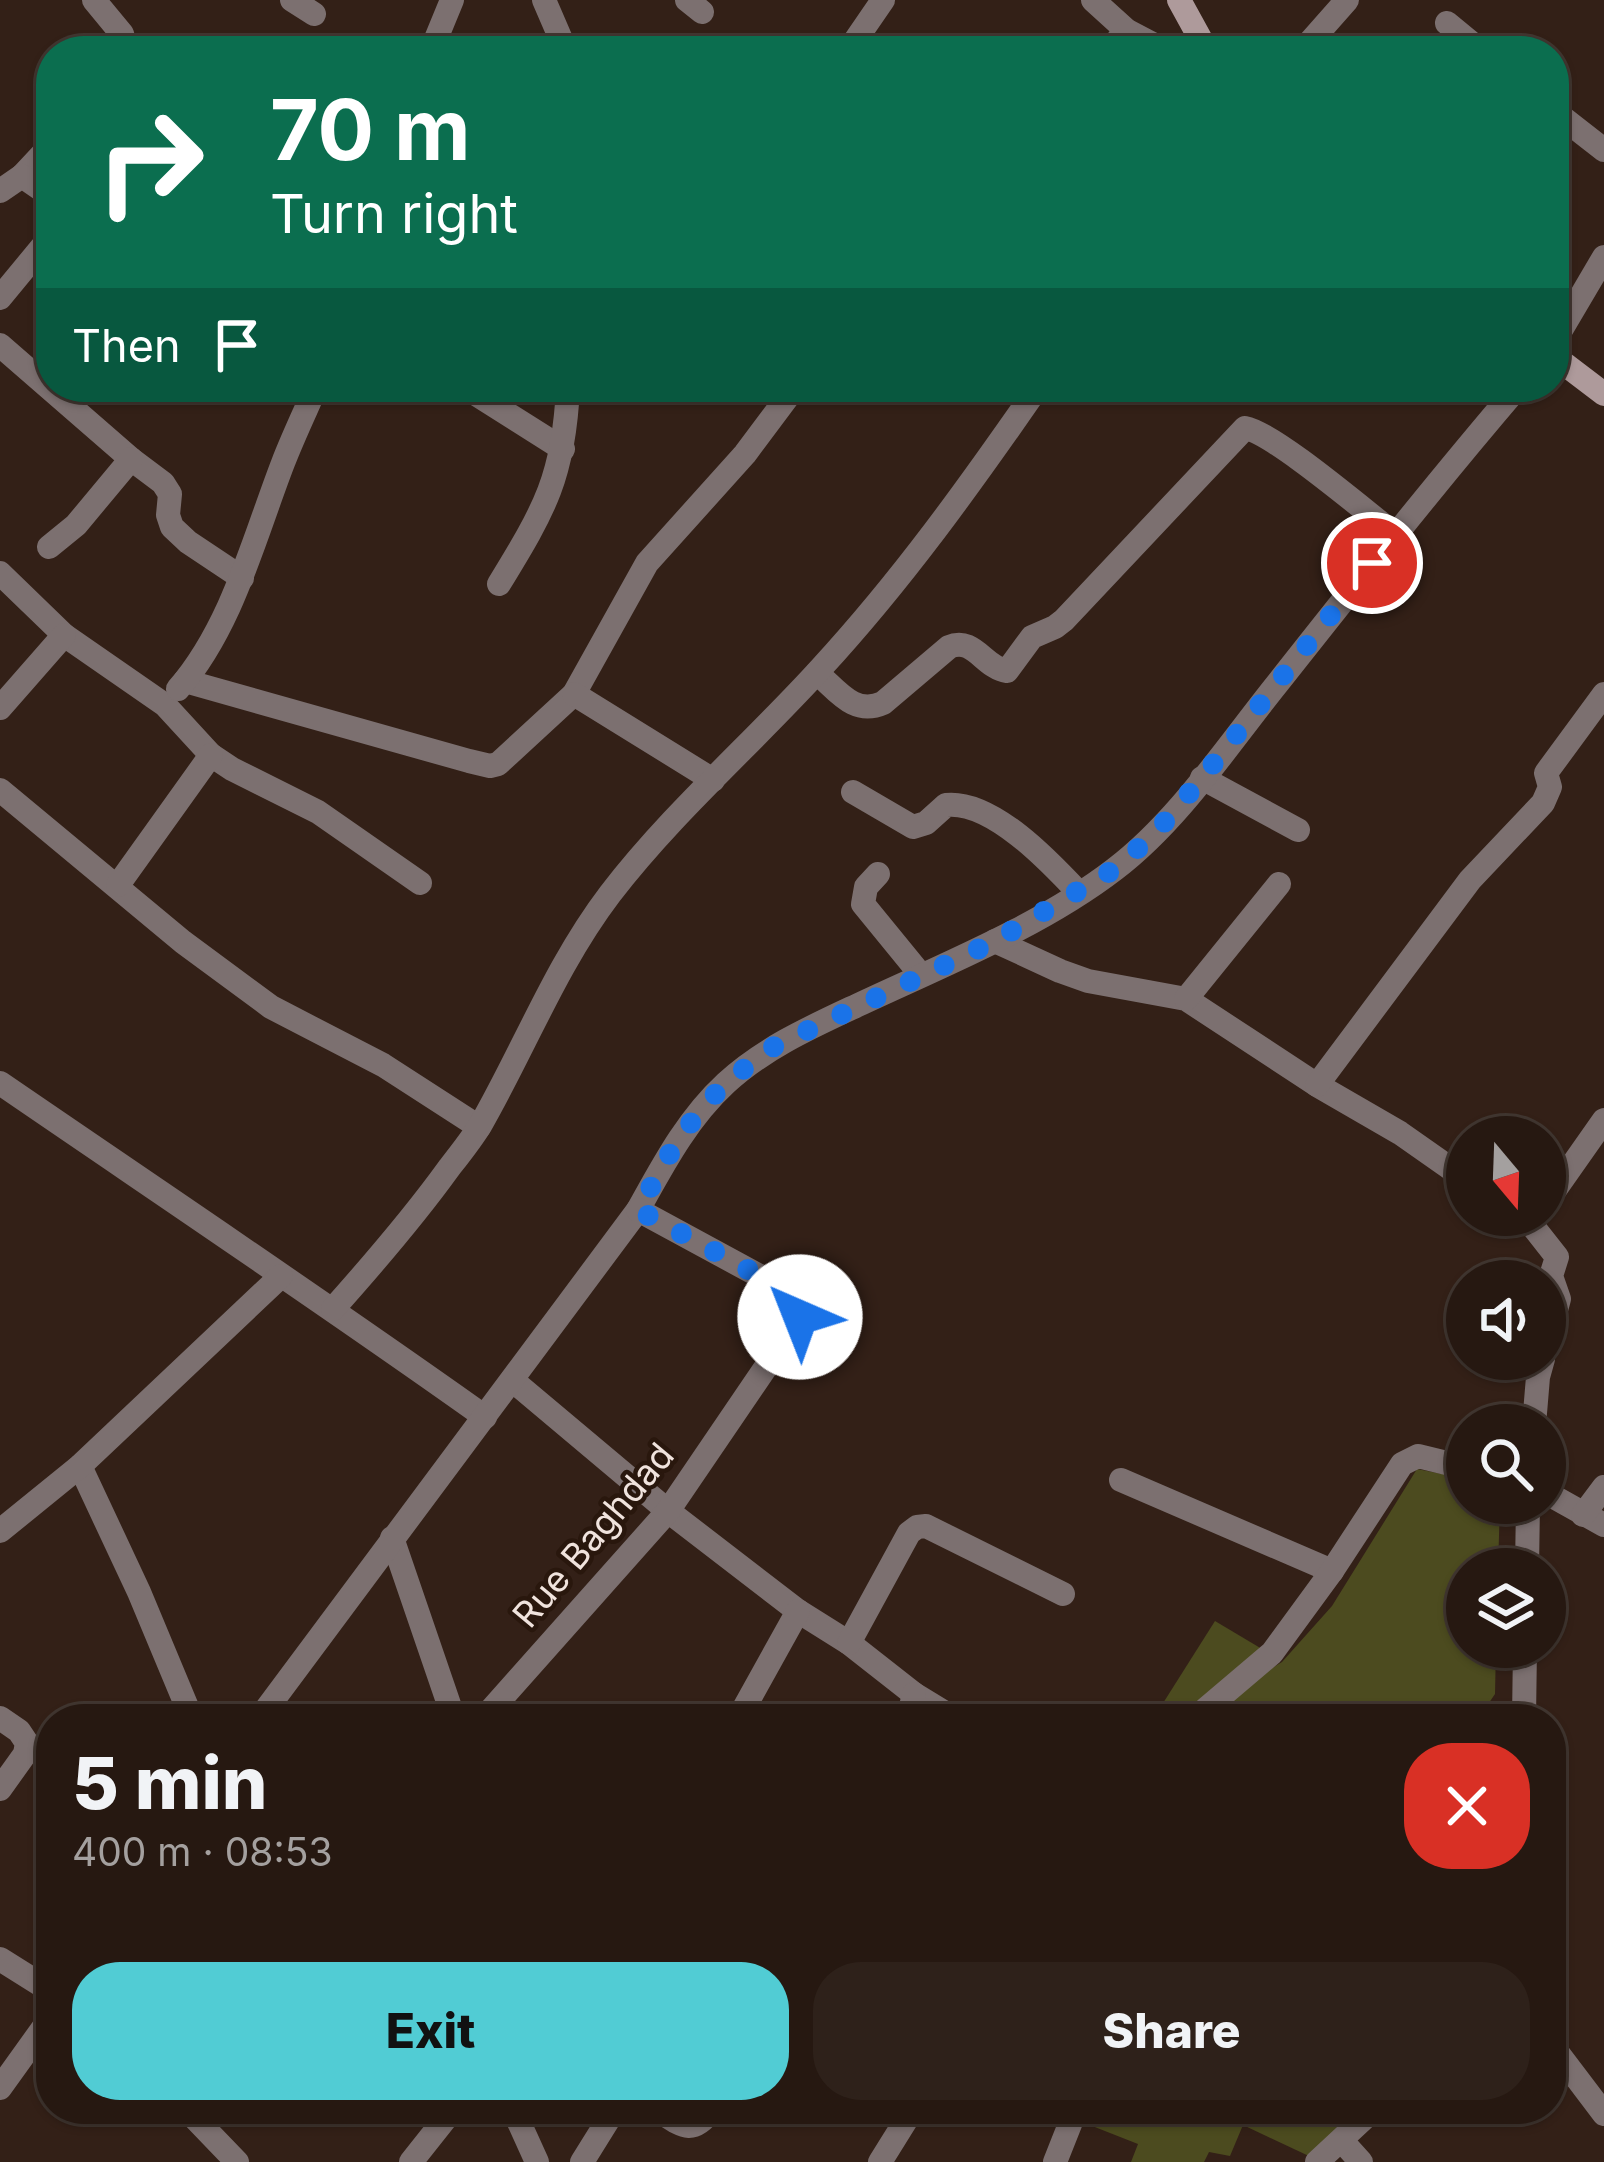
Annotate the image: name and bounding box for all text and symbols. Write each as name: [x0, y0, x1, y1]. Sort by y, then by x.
text: 70 m: [270, 79, 471, 180]
icon: right: [72, 84, 228, 240]
text: Turn right: [270, 181, 518, 246]
icon: arrive: [204, 312, 270, 378]
text: Then: [72, 318, 180, 373]
pin: [1321, 512, 1423, 614]
icon: arrive: [1339, 530, 1405, 596]
north arrow: [1446, 1116, 1566, 1236]
map controls: [1446, 1116, 1566, 1668]
position arrow: [737, 1254, 863, 1380]
button: sound: [1446, 1260, 1566, 1380]
button: search: [1446, 1404, 1566, 1524]
street label: Rue Baghdad: [503, 1434, 683, 1636]
button: layers: [1446, 1548, 1566, 1668]
text: 5 min: [72, 1739, 268, 1826]
button: close: [1404, 1743, 1530, 1869]
text: 400 m · 08:53: [72, 1828, 332, 1875]
button: Exit: [72, 1962, 789, 2100]
button: Share: [813, 1962, 1530, 2100]

